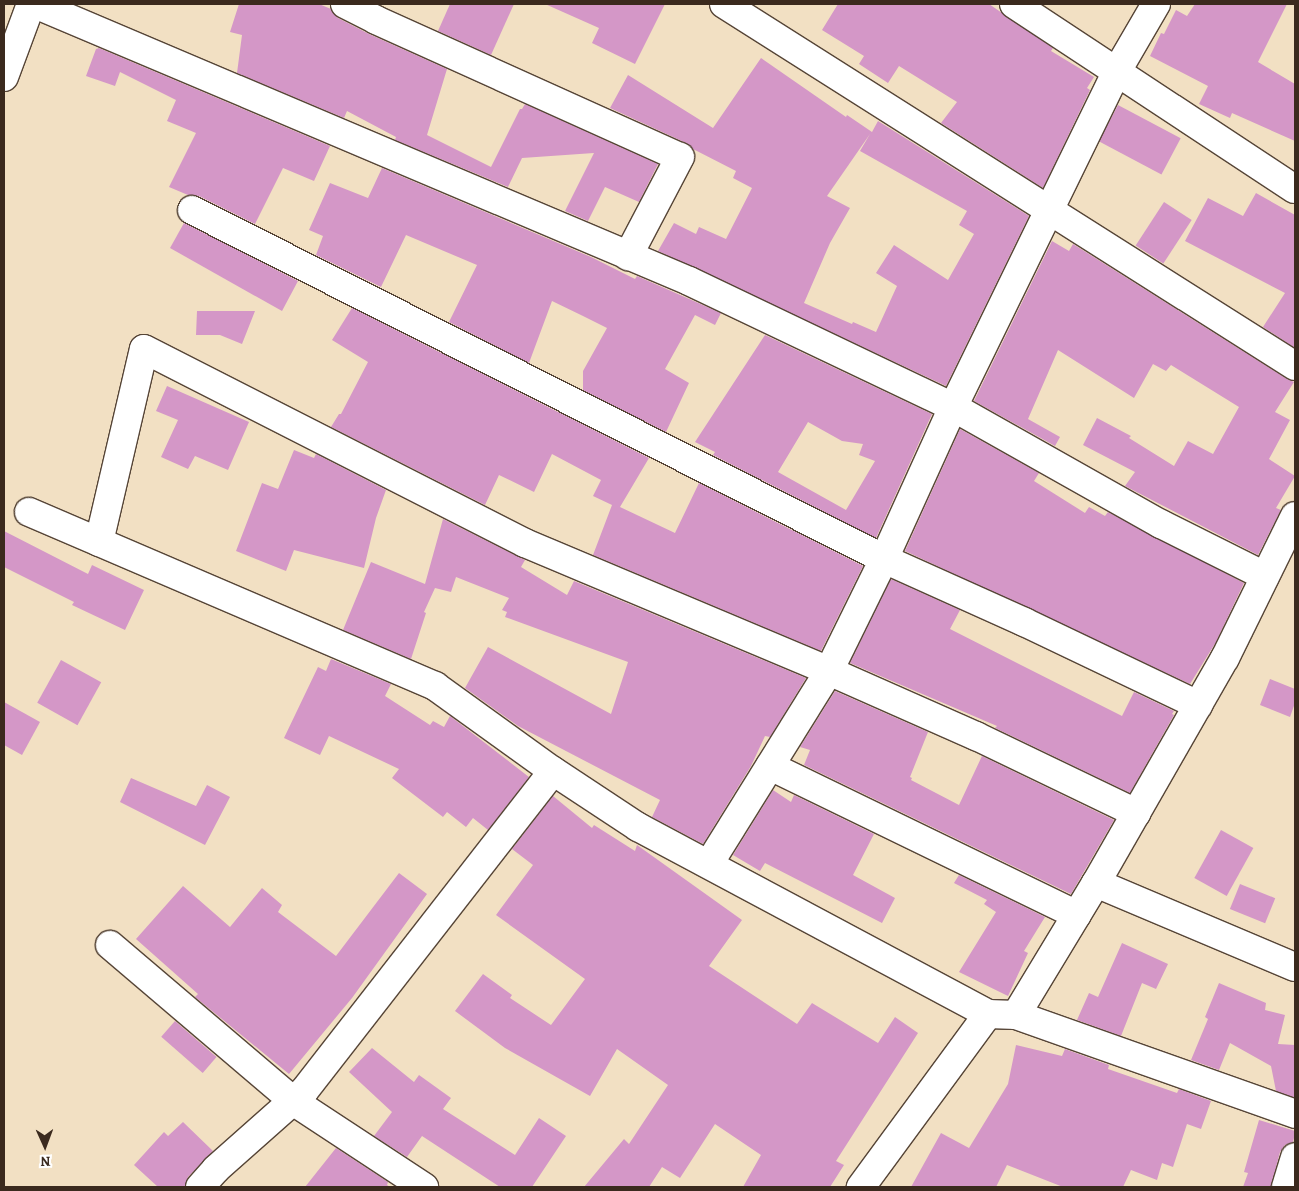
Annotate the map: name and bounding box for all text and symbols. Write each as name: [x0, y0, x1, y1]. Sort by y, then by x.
north arrow: [20, 1121, 70, 1171]
text: N: [40, 1152, 51, 1171]

